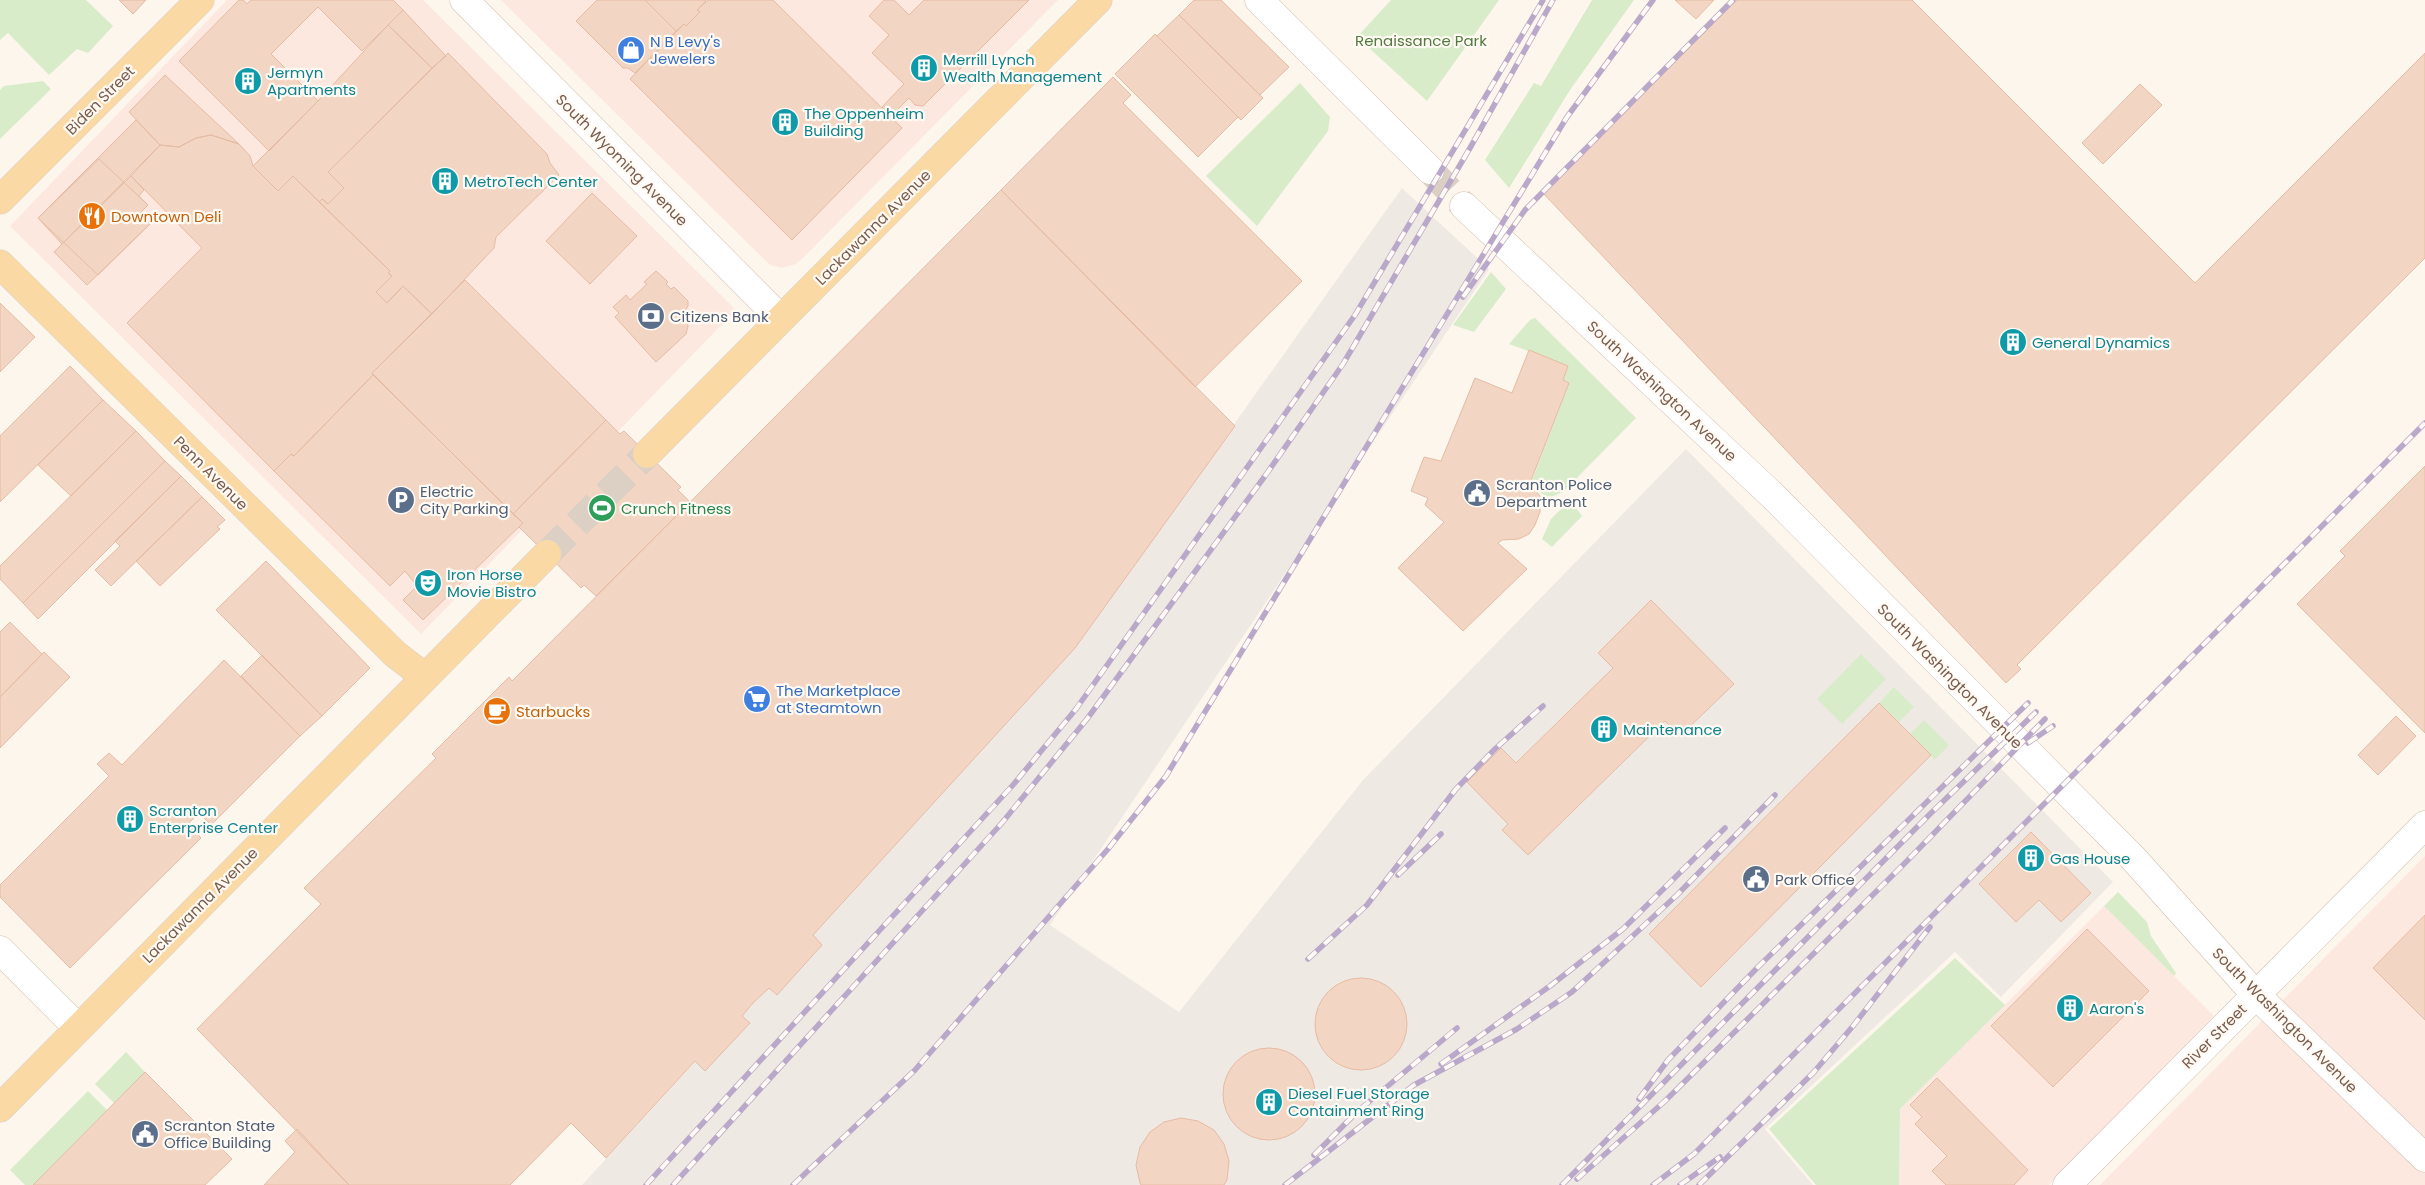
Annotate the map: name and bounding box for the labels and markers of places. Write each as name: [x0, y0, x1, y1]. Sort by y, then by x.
place label: N B Levy's Jewelers: [650, 31, 721, 69]
shop icon: N B Levy's Jewelers: [616, 35, 646, 65]
place label: Merrill Lynch Wealth Management: [943, 49, 1102, 87]
building icon: Merrill Lynch Wealth Management: [909, 53, 939, 83]
place label: Jermyn Apartments: [267, 62, 356, 100]
building icon: Jermyn Apartments: [233, 66, 263, 96]
place label: The Oppenheim Building: [804, 103, 924, 141]
building icon: The Oppenheim Building: [770, 107, 800, 137]
building icon: MetroTech Center: [430, 166, 460, 196]
place label: MetroTech Center: [464, 171, 598, 192]
restaurant icon: Downtown Deli: [77, 201, 107, 231]
place label: Downtown Deli: [111, 206, 221, 227]
bank icon: Citizens Bank: [636, 301, 666, 331]
place label: Citizens Bank: [670, 306, 769, 327]
building icon: General Dynamics: [1998, 327, 2028, 357]
place label: General Dynamics: [2032, 332, 2170, 353]
place label: Scranton Police Department: [1496, 474, 1612, 512]
public building icon: Scranton Police Department: [1462, 478, 1492, 508]
place label: Electric City Parking: [420, 481, 509, 519]
parking icon: Electric City Parking: [386, 485, 416, 515]
sports icon: Crunch Fitness: [587, 493, 617, 523]
place label: Crunch Fitness: [621, 498, 732, 519]
place label: Iron Horse Movie Bistro: [447, 564, 536, 602]
theatre icon: Iron Horse Movie Bistro: [413, 568, 443, 598]
place label: The Marketplace at Steamtown: [776, 680, 901, 718]
supermarket icon: The Marketplace at Steamtown: [742, 684, 772, 714]
cafe icon: Starbucks: [482, 696, 512, 726]
place label: Starbucks: [516, 701, 591, 722]
building icon: Maintenance: [1589, 714, 1619, 744]
place label: Maintenance: [1623, 719, 1722, 740]
place label: Scranton Enterprise Center: [149, 800, 278, 838]
building icon: Scranton Enterprise Center: [115, 804, 145, 834]
building icon: Gas House: [2016, 843, 2046, 873]
place label: Gas House: [2050, 848, 2130, 869]
public building icon: Park Office: [1741, 864, 1771, 894]
place label: Park Office: [1775, 869, 1855, 890]
building icon: Aaron's: [2055, 993, 2085, 1023]
place label: Aaron's: [2089, 998, 2144, 1019]
place label: Diesel Fuel Storage Containment Ring: [1288, 1083, 1430, 1121]
building icon: Diesel Fuel Storage Containment Ring: [1254, 1087, 1284, 1117]
place label: Scranton State Office Building: [164, 1115, 275, 1153]
public building icon: Scranton State Office Building: [130, 1119, 160, 1149]

